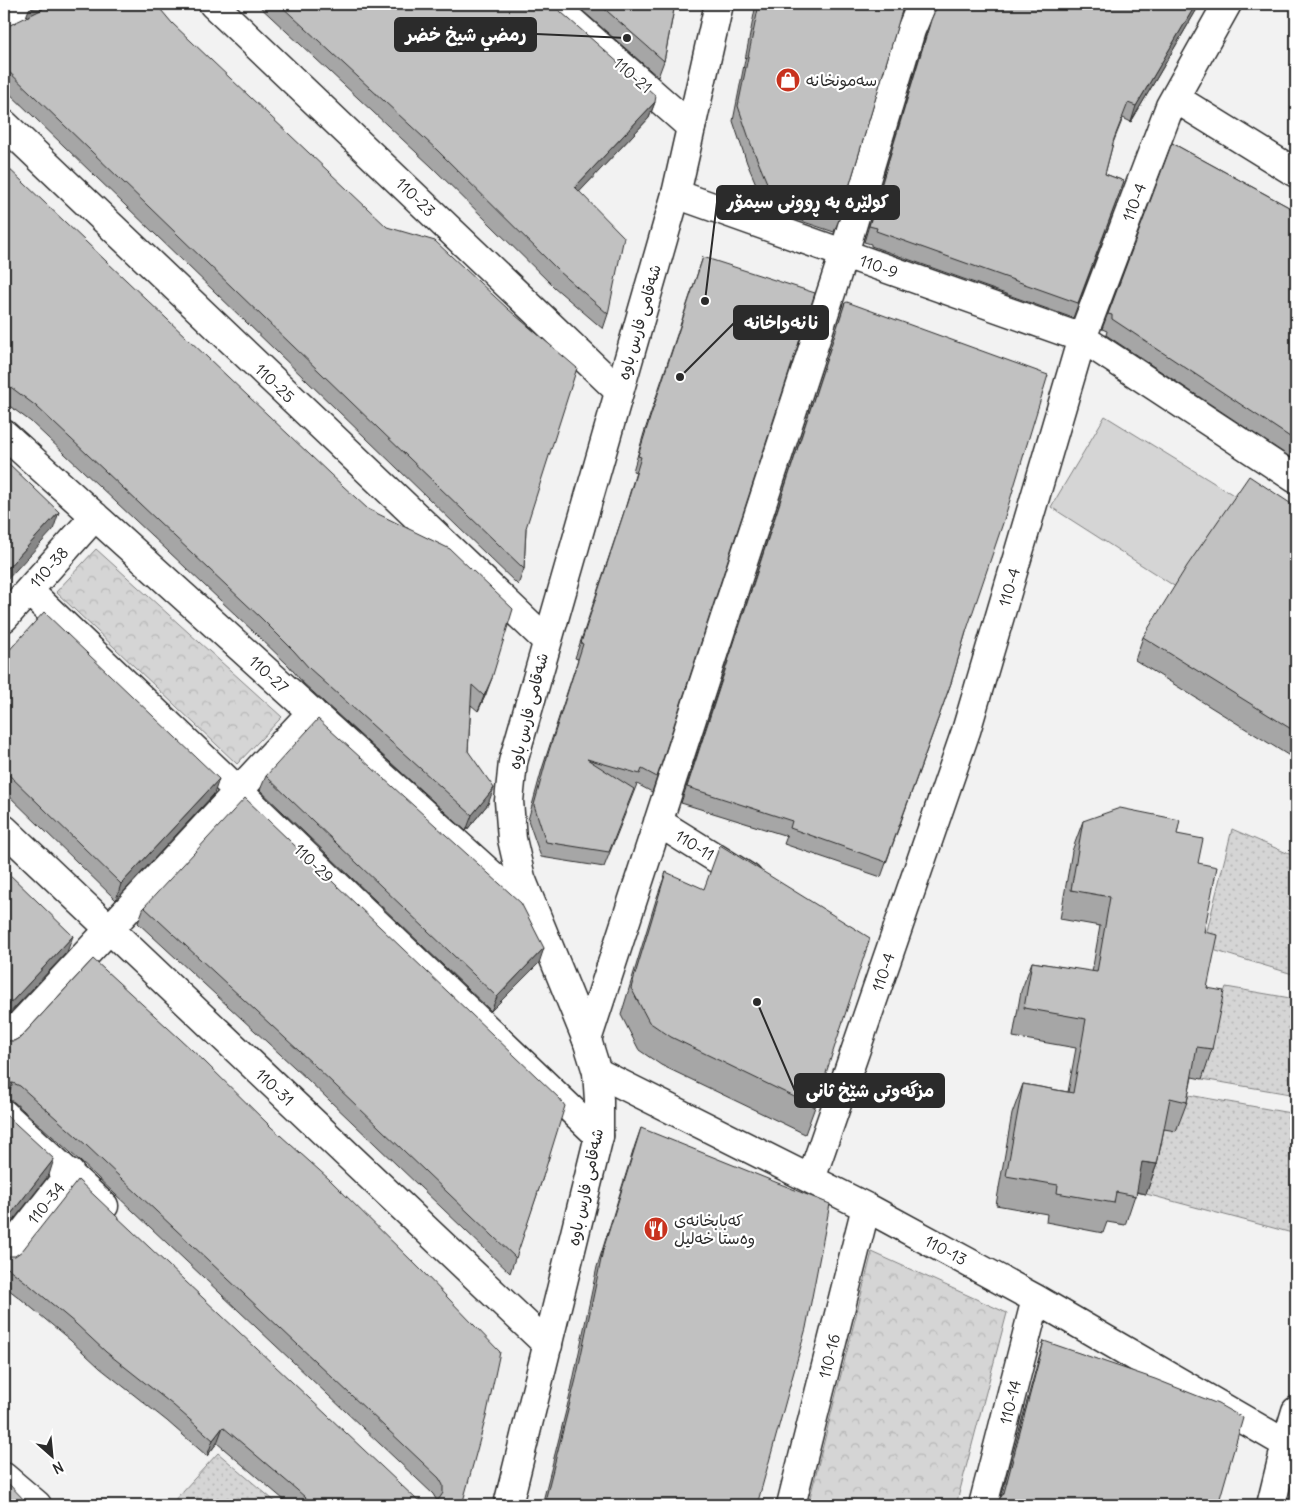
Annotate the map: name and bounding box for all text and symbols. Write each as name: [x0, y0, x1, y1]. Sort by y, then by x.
callout: رمضي شيخ خضر: [395, 18, 536, 51]
text: رمضي شيخ خضر: [403, 23, 527, 51]
street label: 110-21: [610, 53, 656, 97]
shop icon: سەمونخانە: [775, 67, 801, 93]
place label: سەمونخانە: [806, 70, 877, 91]
street label: 110-23: [392, 173, 440, 221]
street label: 110-4: [1118, 180, 1150, 224]
callout: کولێرە بە ڕوونی سیمۆر: [717, 186, 899, 219]
text: کولێرە بە ڕوونی سیمۆر: [726, 190, 889, 217]
street label: 110-9: [857, 250, 901, 282]
street label: شەقامی فارس باوە: [613, 262, 666, 382]
callout: نانەواخانە: [734, 306, 828, 339]
text: نانەواخانە: [744, 311, 818, 334]
street label: 110-25: [251, 359, 299, 407]
street label: 110-38: [25, 542, 73, 592]
street label: 110-4: [994, 565, 1024, 609]
street label: 110-27: [245, 651, 293, 697]
street label: شەقامی فارس باوە: [504, 651, 553, 772]
street label: 110-11: [672, 825, 718, 865]
street label: 110-29: [290, 839, 338, 887]
street label: 110-4: [867, 950, 899, 994]
street label: 110-31: [252, 1064, 298, 1110]
callout: مزگەوتی شێخ ثانی: [795, 1074, 944, 1107]
text: مزگەوتی شێخ ثانی: [806, 1079, 934, 1103]
street label: شەقامی فارس باوە: [563, 1126, 608, 1248]
street label: 110-34: [23, 1178, 69, 1228]
place label: کەبابخانەی وەستا خەلیل: [674, 1210, 755, 1248]
restaurant icon: کەبابخانەی وەستا خەلیل: [643, 1216, 669, 1242]
street label: 110-13: [922, 1231, 970, 1269]
street label: 110-16: [814, 1332, 844, 1380]
street label: 110-14: [995, 1378, 1025, 1426]
north arrow: [28, 1432, 78, 1482]
text: N: [50, 1457, 66, 1478]

